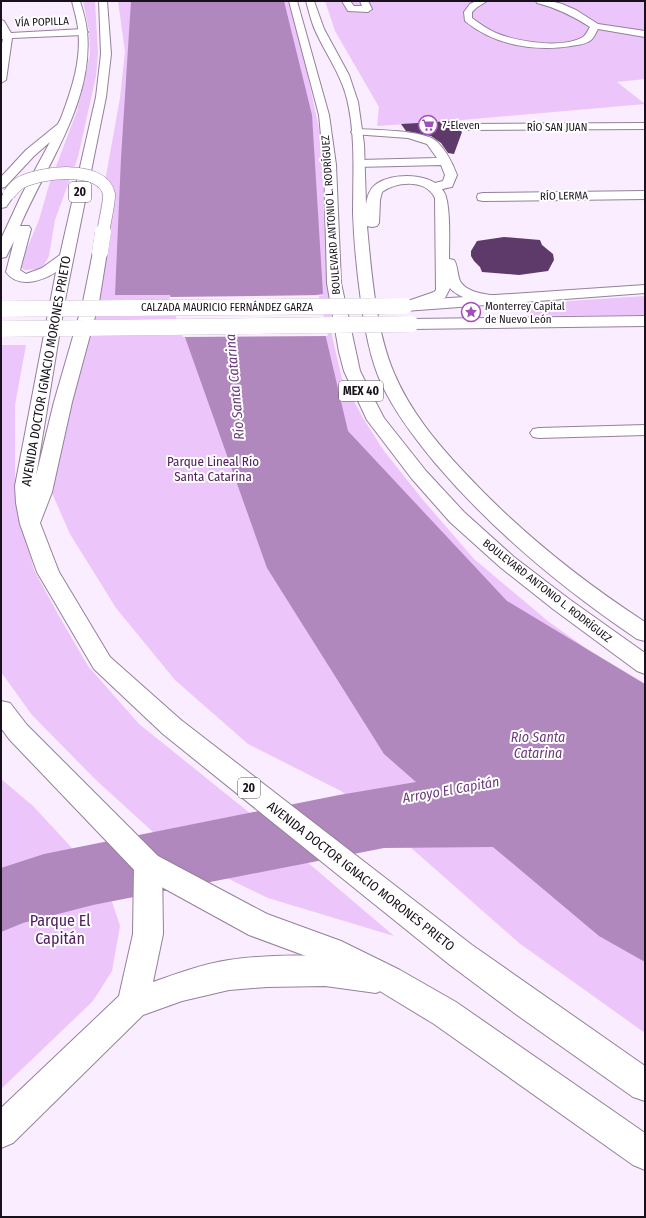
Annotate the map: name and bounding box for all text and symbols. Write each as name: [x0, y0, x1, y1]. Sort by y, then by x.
street label: VÍA POPILLA: [15, 14, 69, 29]
supermarket icon: 7-Eleven: [417, 114, 439, 136]
place label: 7-Eleven: [442, 119, 480, 132]
street label: RÍO SAN JUAN: [527, 120, 587, 134]
street label: BOULEVARD ANTONIO L. RODRÍGUEZ: [318, 135, 343, 295]
road number: 20: [69, 182, 91, 202]
street label: RÍO LERMA: [540, 188, 588, 203]
street label: AVENIDA DOCTOR IGNACIO MORONES PRIETO: [18, 255, 74, 487]
street label: CALZADA MAURICIO FERNÁNDEZ GARZA: [141, 300, 313, 314]
place label: Monterrey Capital de Nuevo León: [485, 300, 565, 326]
place icon: Monterrey Capital de Nuevo León: [460, 301, 482, 323]
water label: Río Santa Catarina: [222, 333, 248, 441]
road number: MEX 40: [339, 381, 383, 401]
park label: Parque Lineal Río Santa Catarina: [167, 454, 259, 484]
street label: BOULEVARD ANTONIO L. RODRÍGUEZ: [480, 536, 615, 645]
water label: Río Santa Catarina: [511, 729, 565, 762]
water label: Arroyo El Capitán: [400, 773, 501, 807]
road number: 20: [238, 778, 260, 798]
street label: AVENIDA DOCTOR IGNACIO MORONES PRIETO: [264, 798, 458, 954]
park label: Parque El Capitán: [30, 911, 90, 948]

